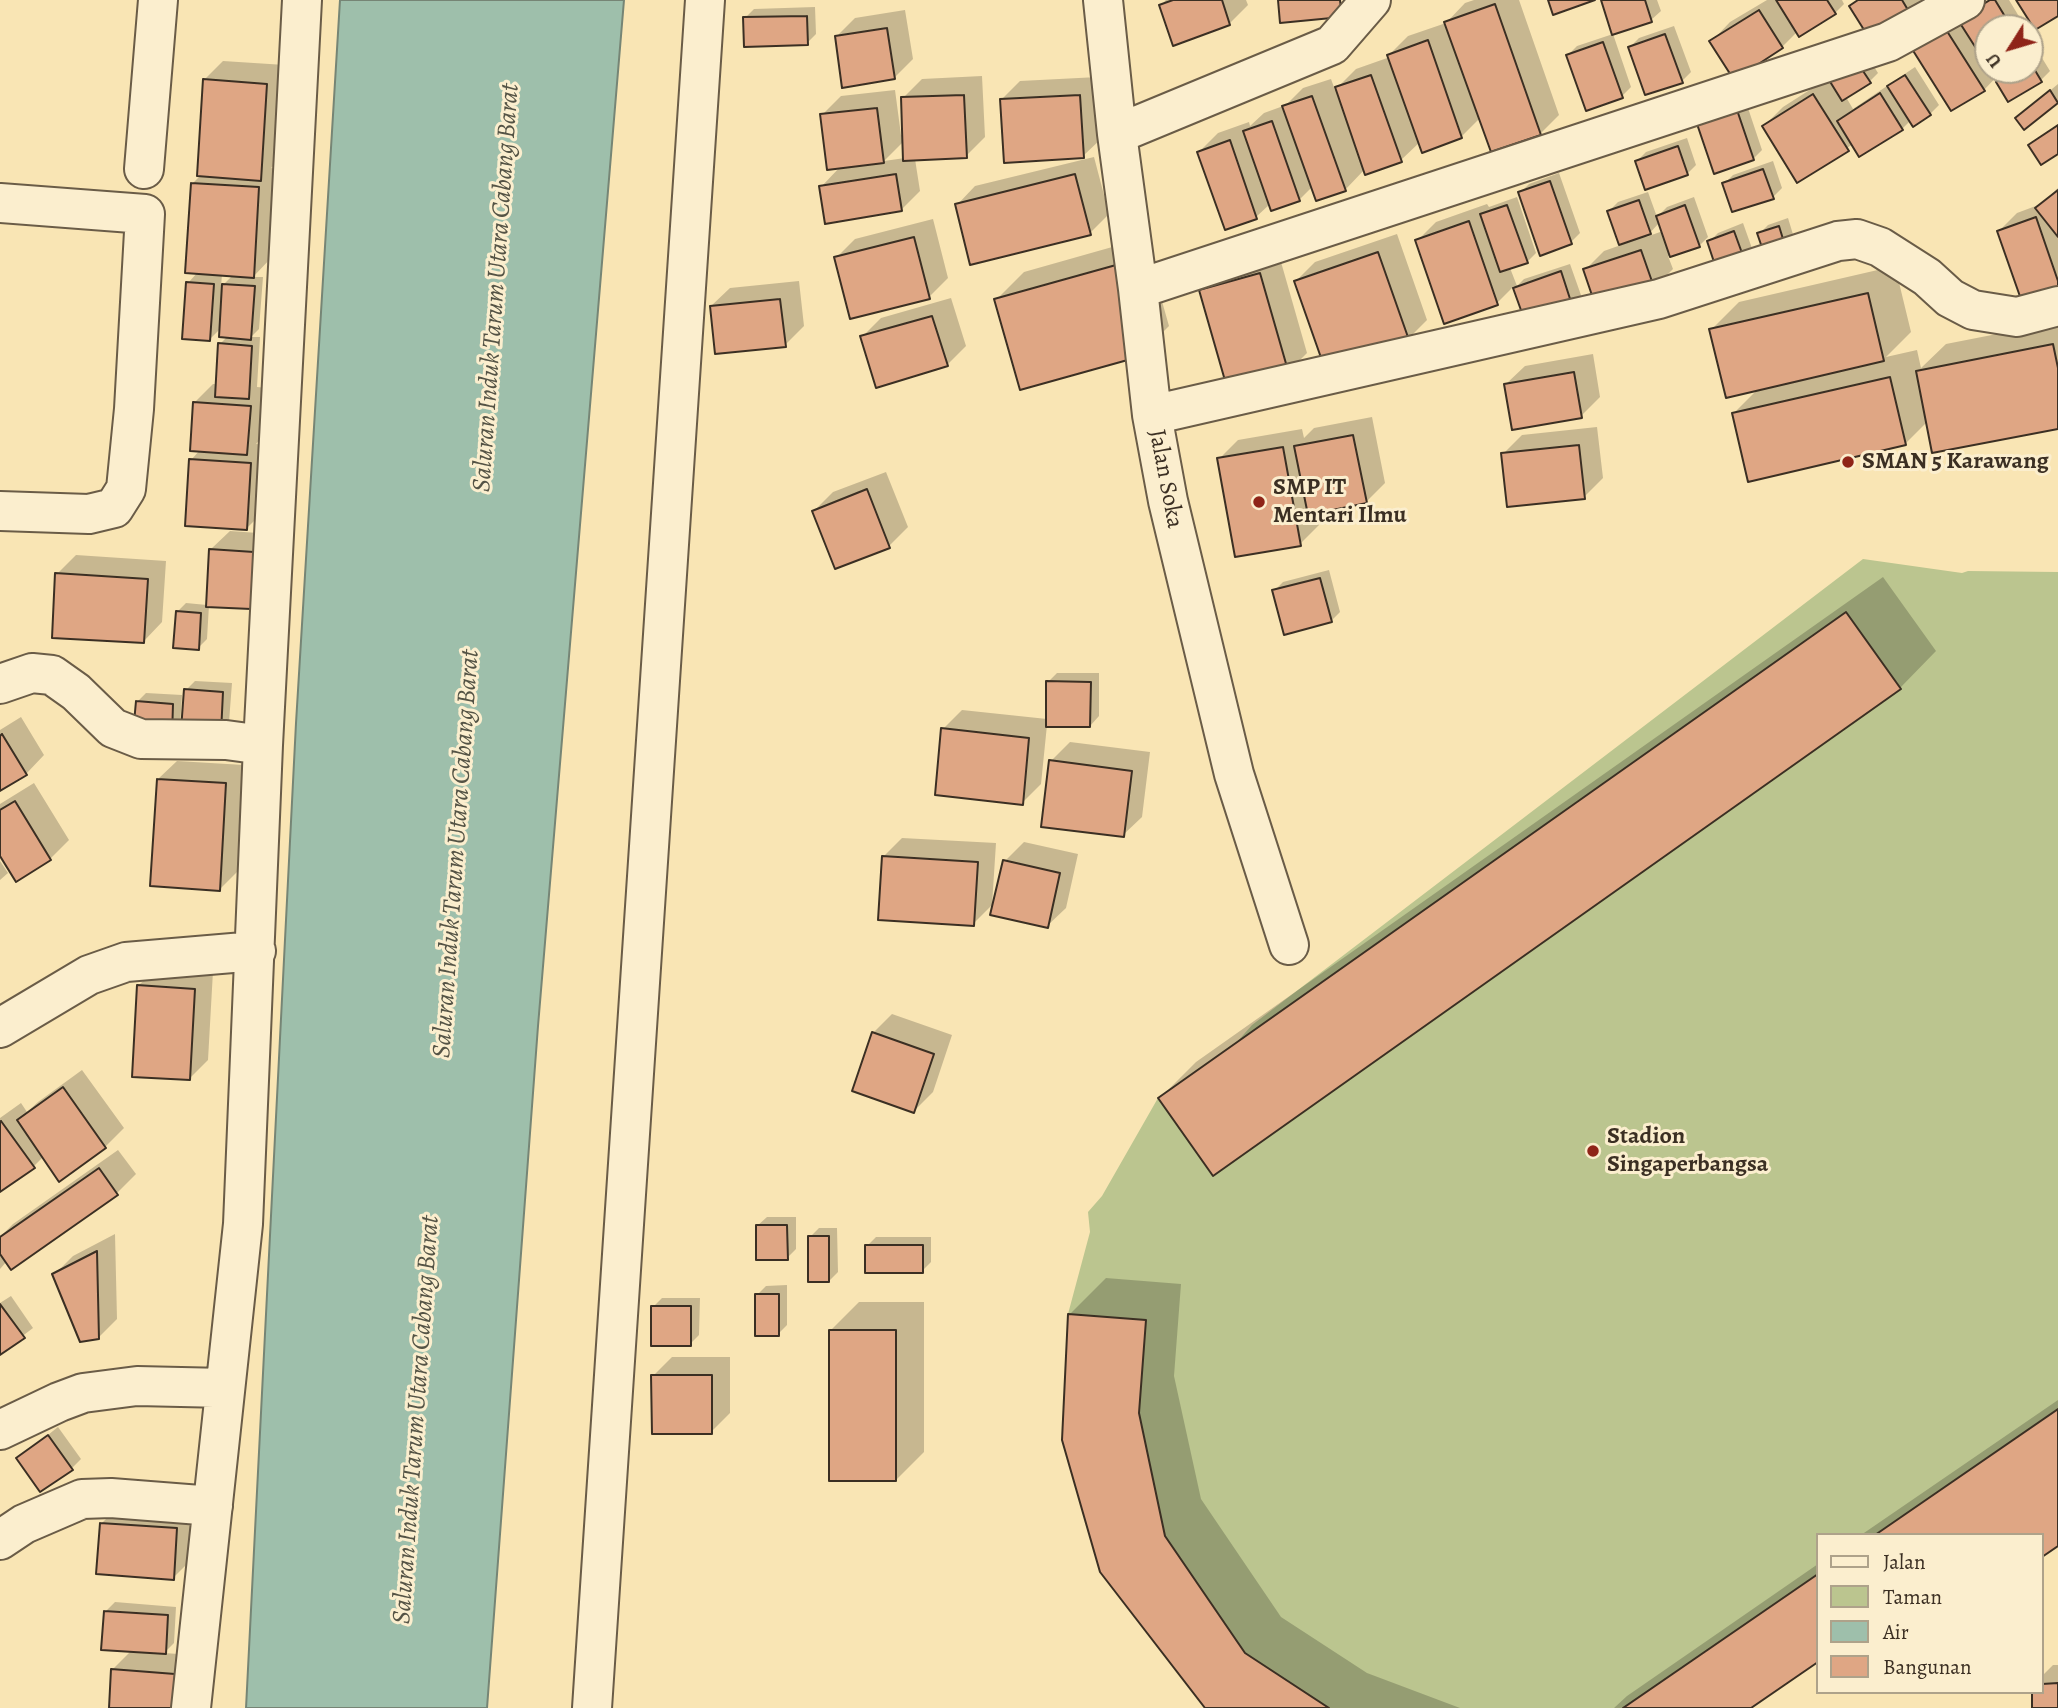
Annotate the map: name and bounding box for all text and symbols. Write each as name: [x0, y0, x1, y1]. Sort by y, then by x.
north arrow: [1974, 14, 2044, 84]
text: U: [1980, 48, 2008, 73]
water label: Saluran Induk Tarum Utara Cabang Barat: [467, 83, 527, 493]
street label: Jalan Soka: [1141, 427, 1189, 531]
place label: SMAN 5 Karawang: [1862, 448, 2049, 476]
marker: SMAN 5 Karawang: [1840, 454, 1856, 470]
place label: SMP IT Mentari Ilmu: [1273, 474, 1407, 530]
marker: SMP IT Mentari Ilmu: [1251, 494, 1267, 510]
water label: Saluran Induk Tarum Utara Cabang Barat: [427, 649, 487, 1059]
place label: Stadion Singaperbangsa: [1607, 1123, 1768, 1179]
marker: Stadion Singaperbangsa: [1585, 1143, 1601, 1159]
water label: Saluran Induk Tarum Utara Cabang Barat: [387, 1215, 447, 1625]
legend: [1816, 1533, 2044, 1694]
text: Jalan: [1883, 1548, 1925, 1576]
text: Taman: [1883, 1583, 1942, 1611]
text: Air: [1883, 1618, 1909, 1646]
text: Bangunan: [1883, 1653, 1972, 1681]

